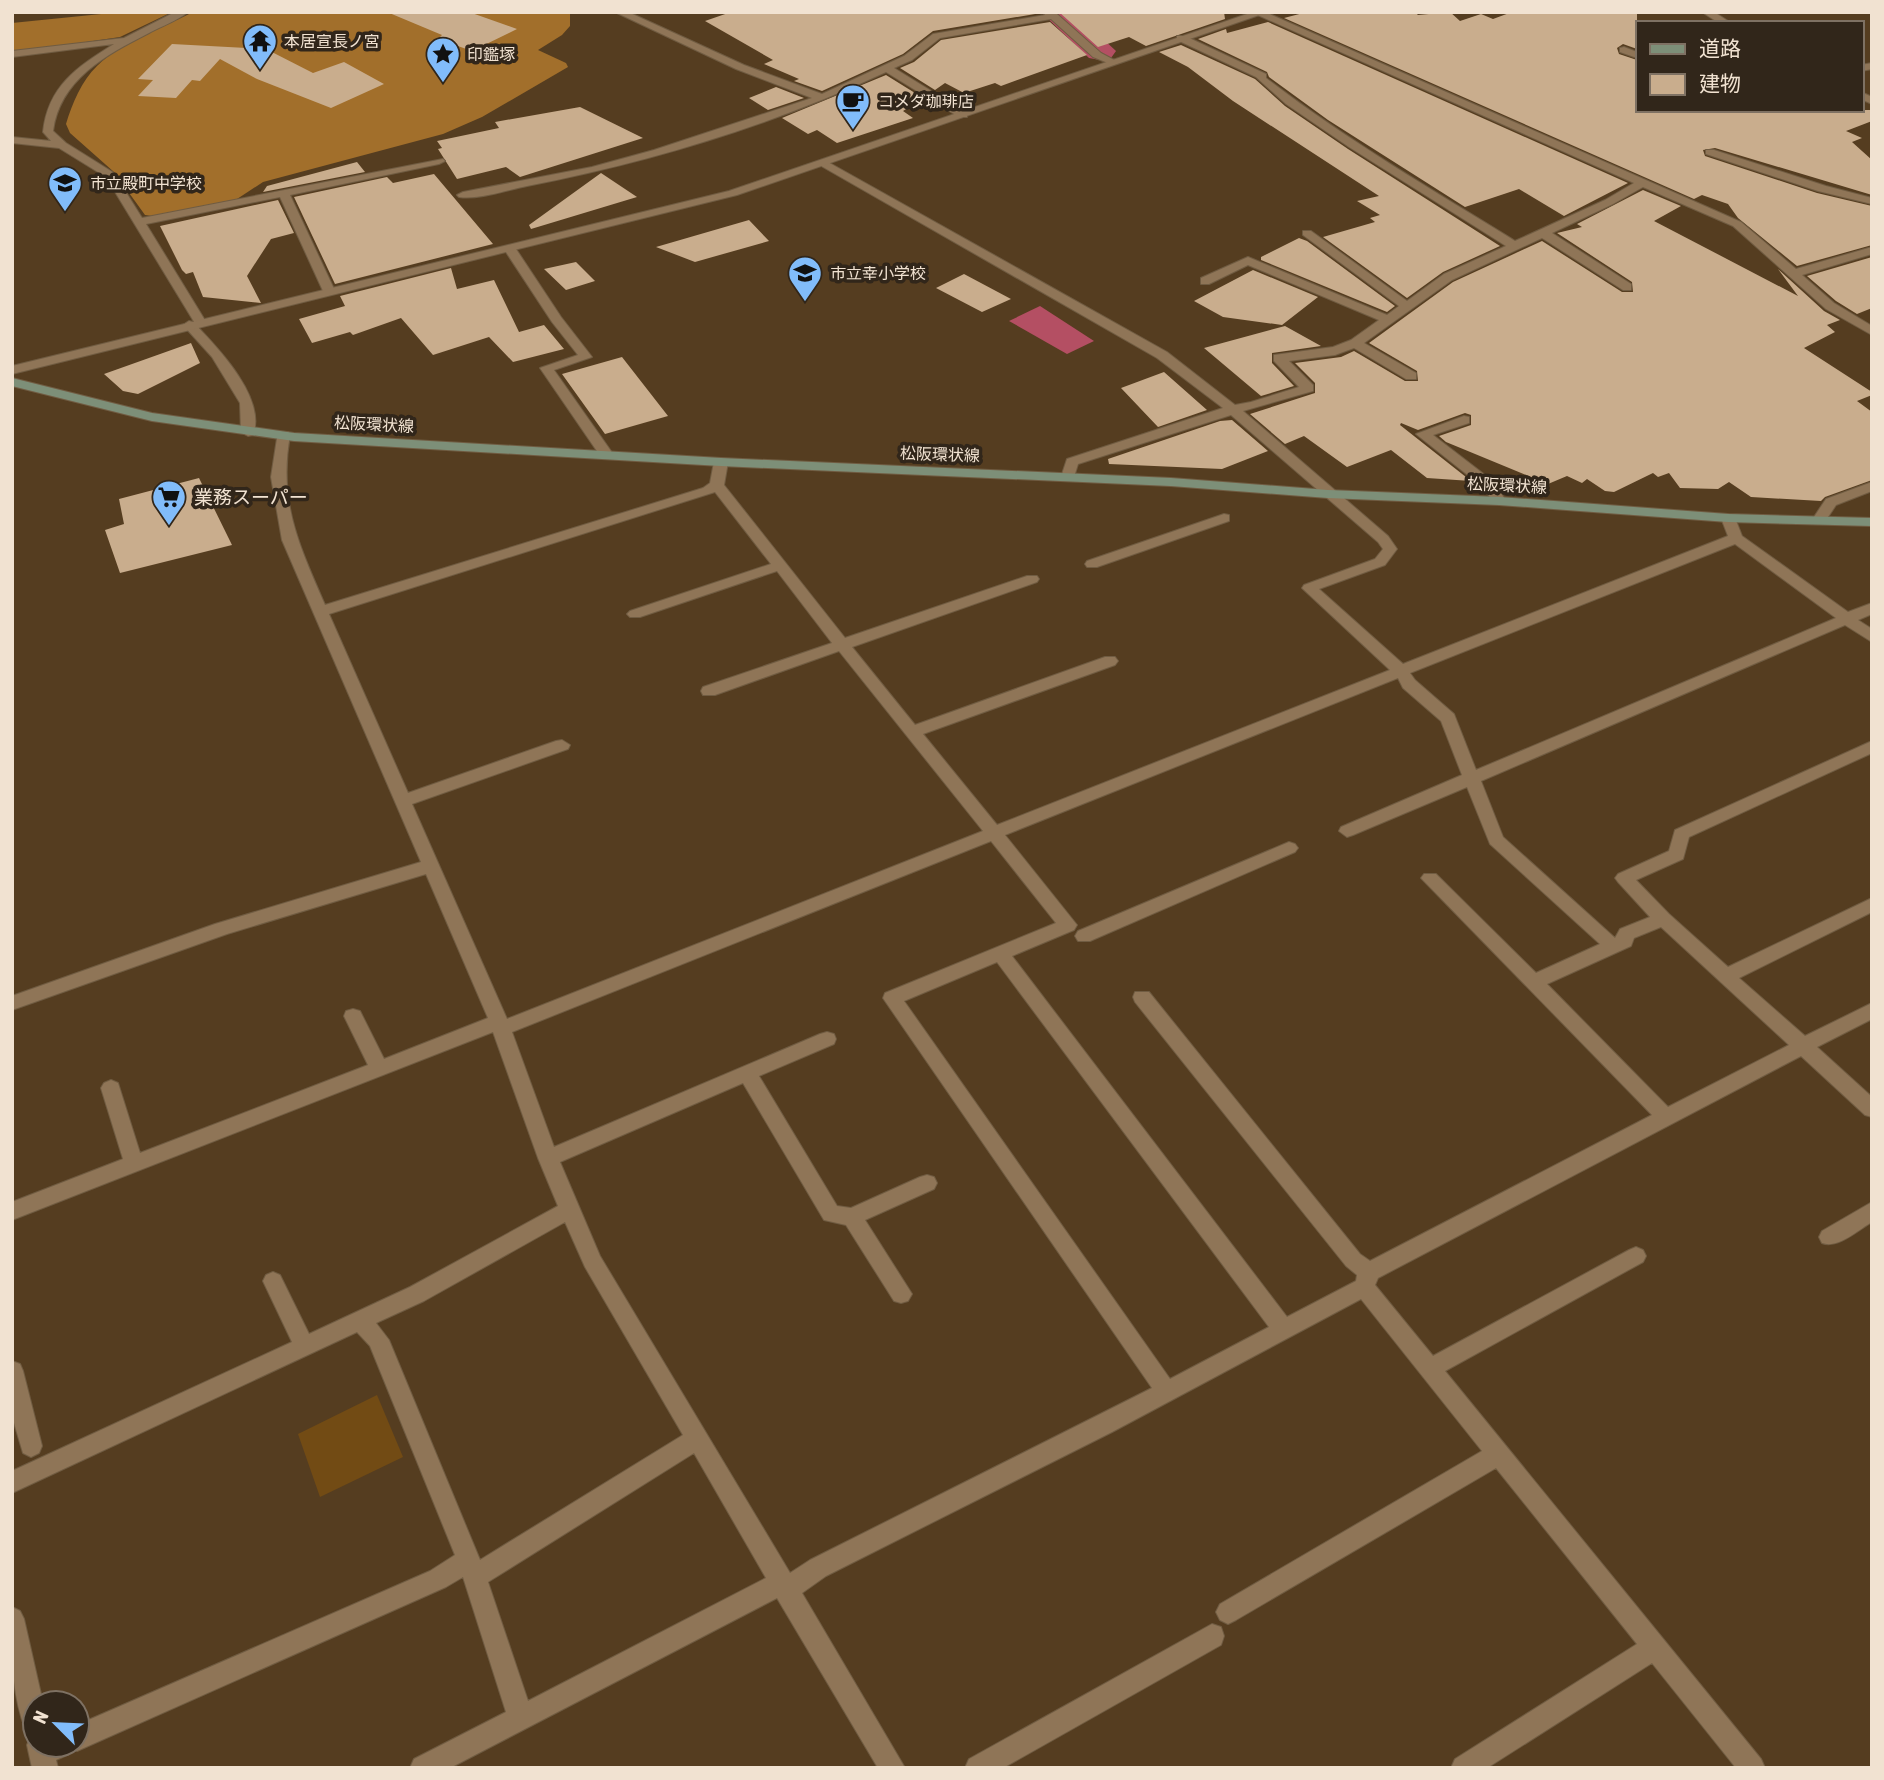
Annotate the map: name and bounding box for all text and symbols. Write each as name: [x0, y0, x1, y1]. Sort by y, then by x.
legend: [1636, 21, 1863, 112]
temple icon: 本居宣長ノ宮: [241, 22, 279, 71]
place label: 本居宣長ノ宮: [284, 32, 380, 50]
place icon: 印鑑塚: [424, 35, 462, 84]
text: 道路: [1699, 36, 1741, 60]
place label: 印鑑塚: [467, 45, 515, 63]
text: 建物: [1699, 71, 1741, 95]
cafe icon: コメダ珈琲店: [834, 82, 872, 131]
place label: コメダ珈琲店: [878, 92, 974, 110]
school or university icon: 市立殿町中学校: [46, 164, 84, 213]
place label: 市立殿町中学校: [90, 174, 202, 192]
school or university icon: 市立幸小学校: [786, 254, 824, 303]
place label: 市立幸小学校: [830, 264, 926, 282]
street label: 松阪環状線: [334, 413, 414, 435]
street label: 松阪環状線: [900, 444, 980, 464]
street label: 松阪環状線: [1467, 474, 1547, 496]
supermarket icon: 業務スーパー: [150, 478, 188, 527]
place label: 業務スーパー: [194, 486, 308, 508]
north arrow: [21, 1689, 91, 1759]
text: N: [28, 1707, 53, 1727]

